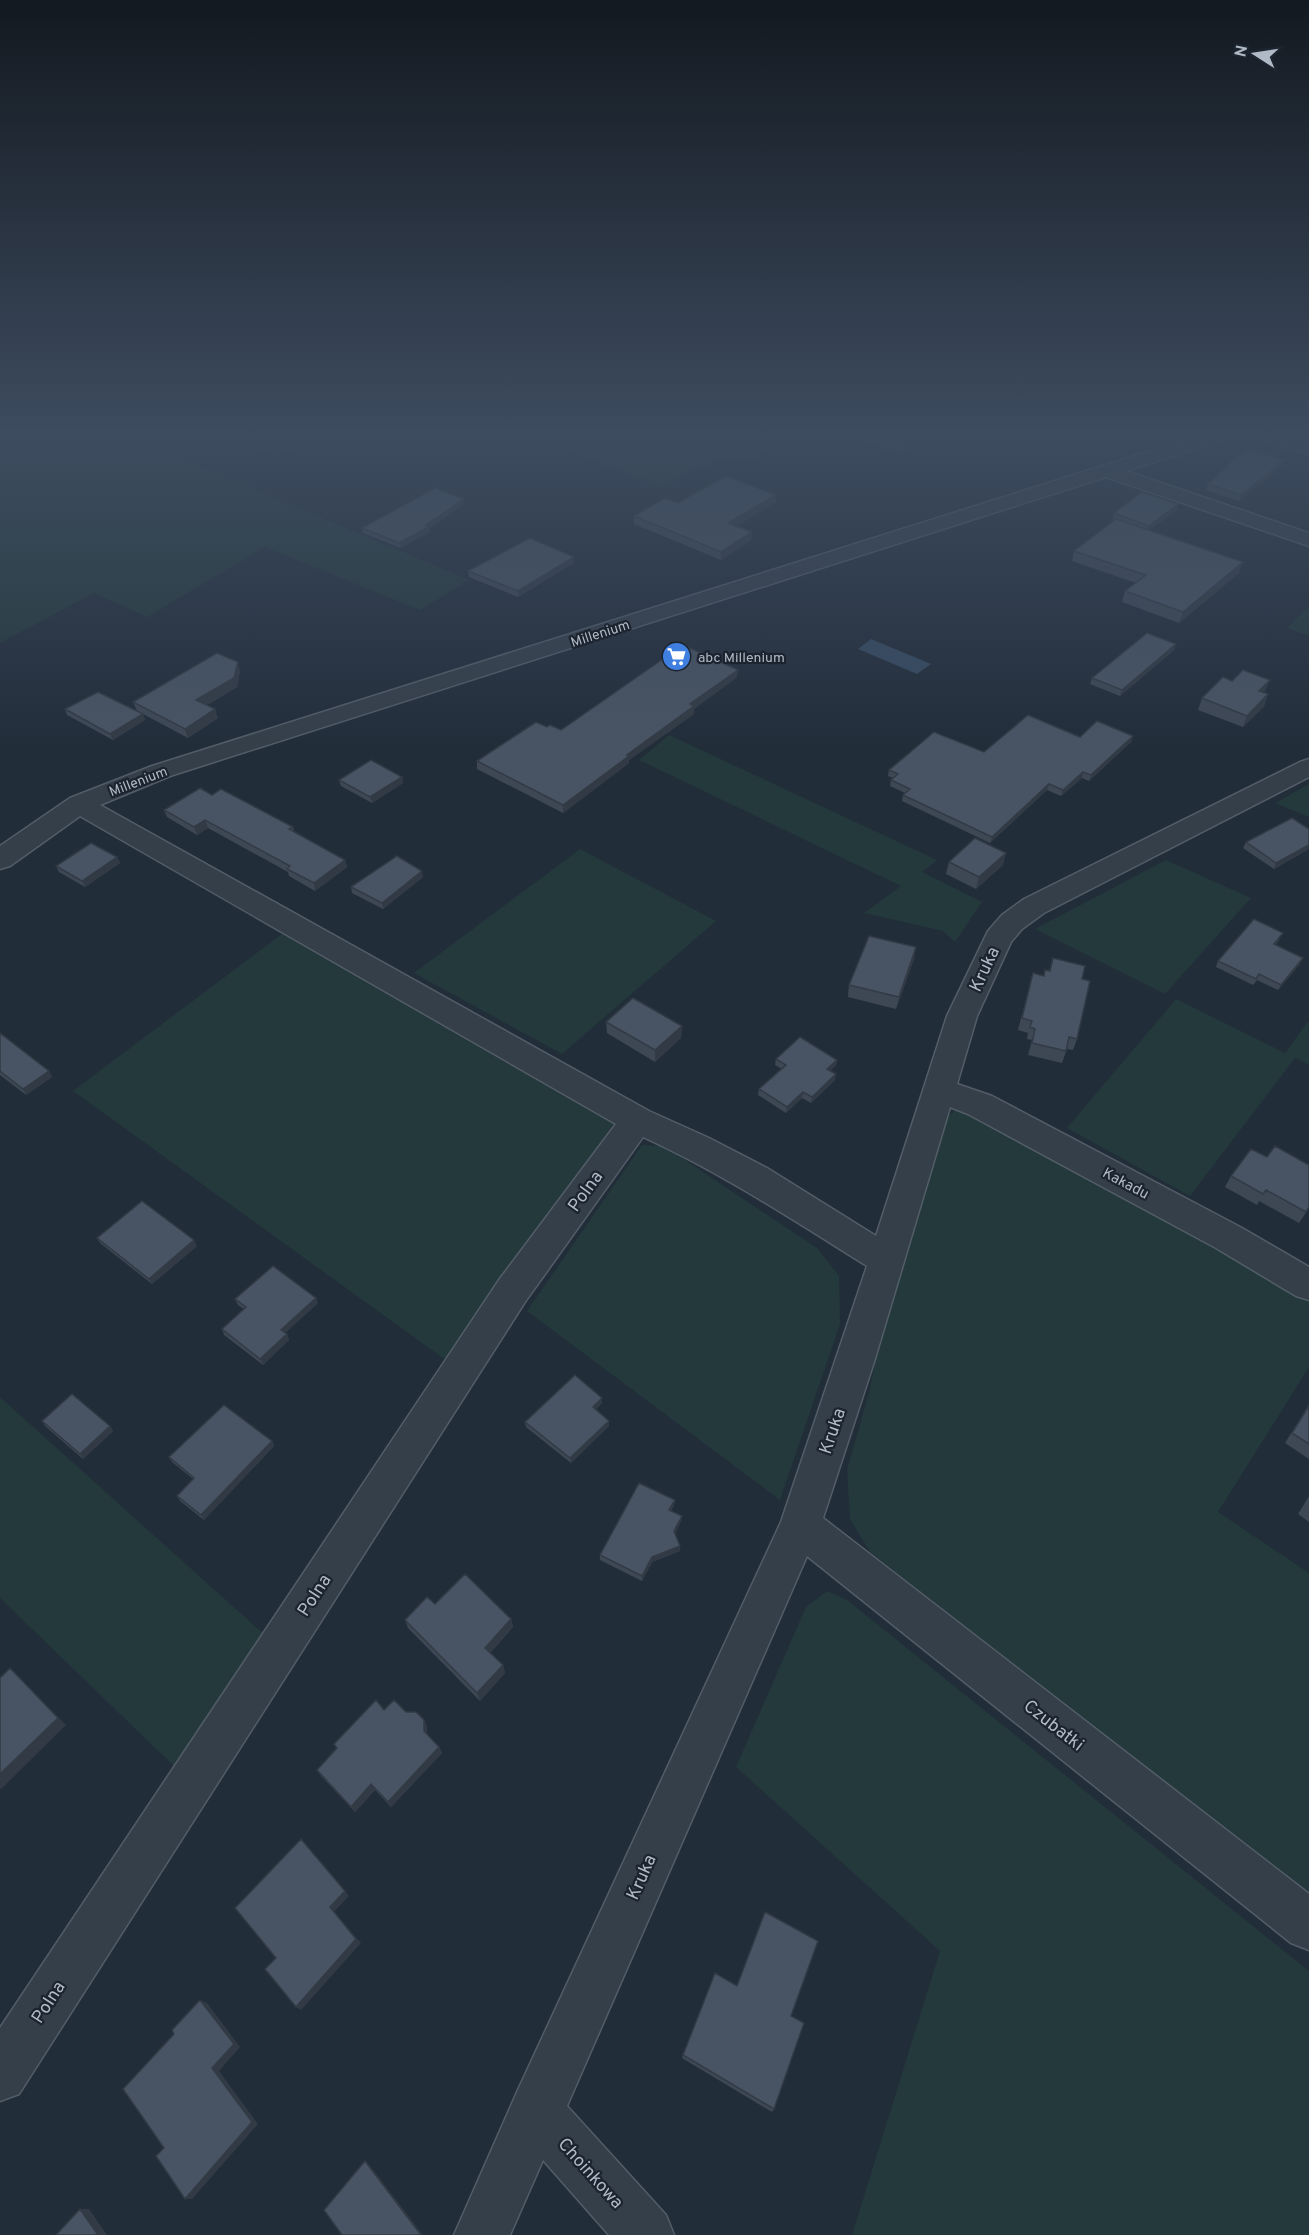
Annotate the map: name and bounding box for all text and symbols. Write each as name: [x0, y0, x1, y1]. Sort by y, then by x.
north arrow: [1225, 24, 1285, 84]
text: N: [1231, 44, 1253, 59]
street label: Millenium: [569, 617, 632, 652]
supermarket icon: abc Millenium: [661, 641, 693, 673]
place label: abc Millenium: [698, 650, 785, 667]
street label: Millenium: [107, 764, 170, 801]
street label: Kruka: [965, 943, 1006, 996]
street label: Kakadu: [1099, 1164, 1152, 1204]
street label: Polna: [563, 1167, 609, 1217]
street label: Kruka: [815, 1405, 852, 1458]
street label: Polna: [293, 1570, 337, 1621]
street label: Czubatki: [1018, 1695, 1088, 1757]
street label: Kruka: [622, 1851, 663, 1904]
street label: Polna: [27, 1977, 71, 2028]
street label: Choinkowa: [552, 2134, 628, 2214]

